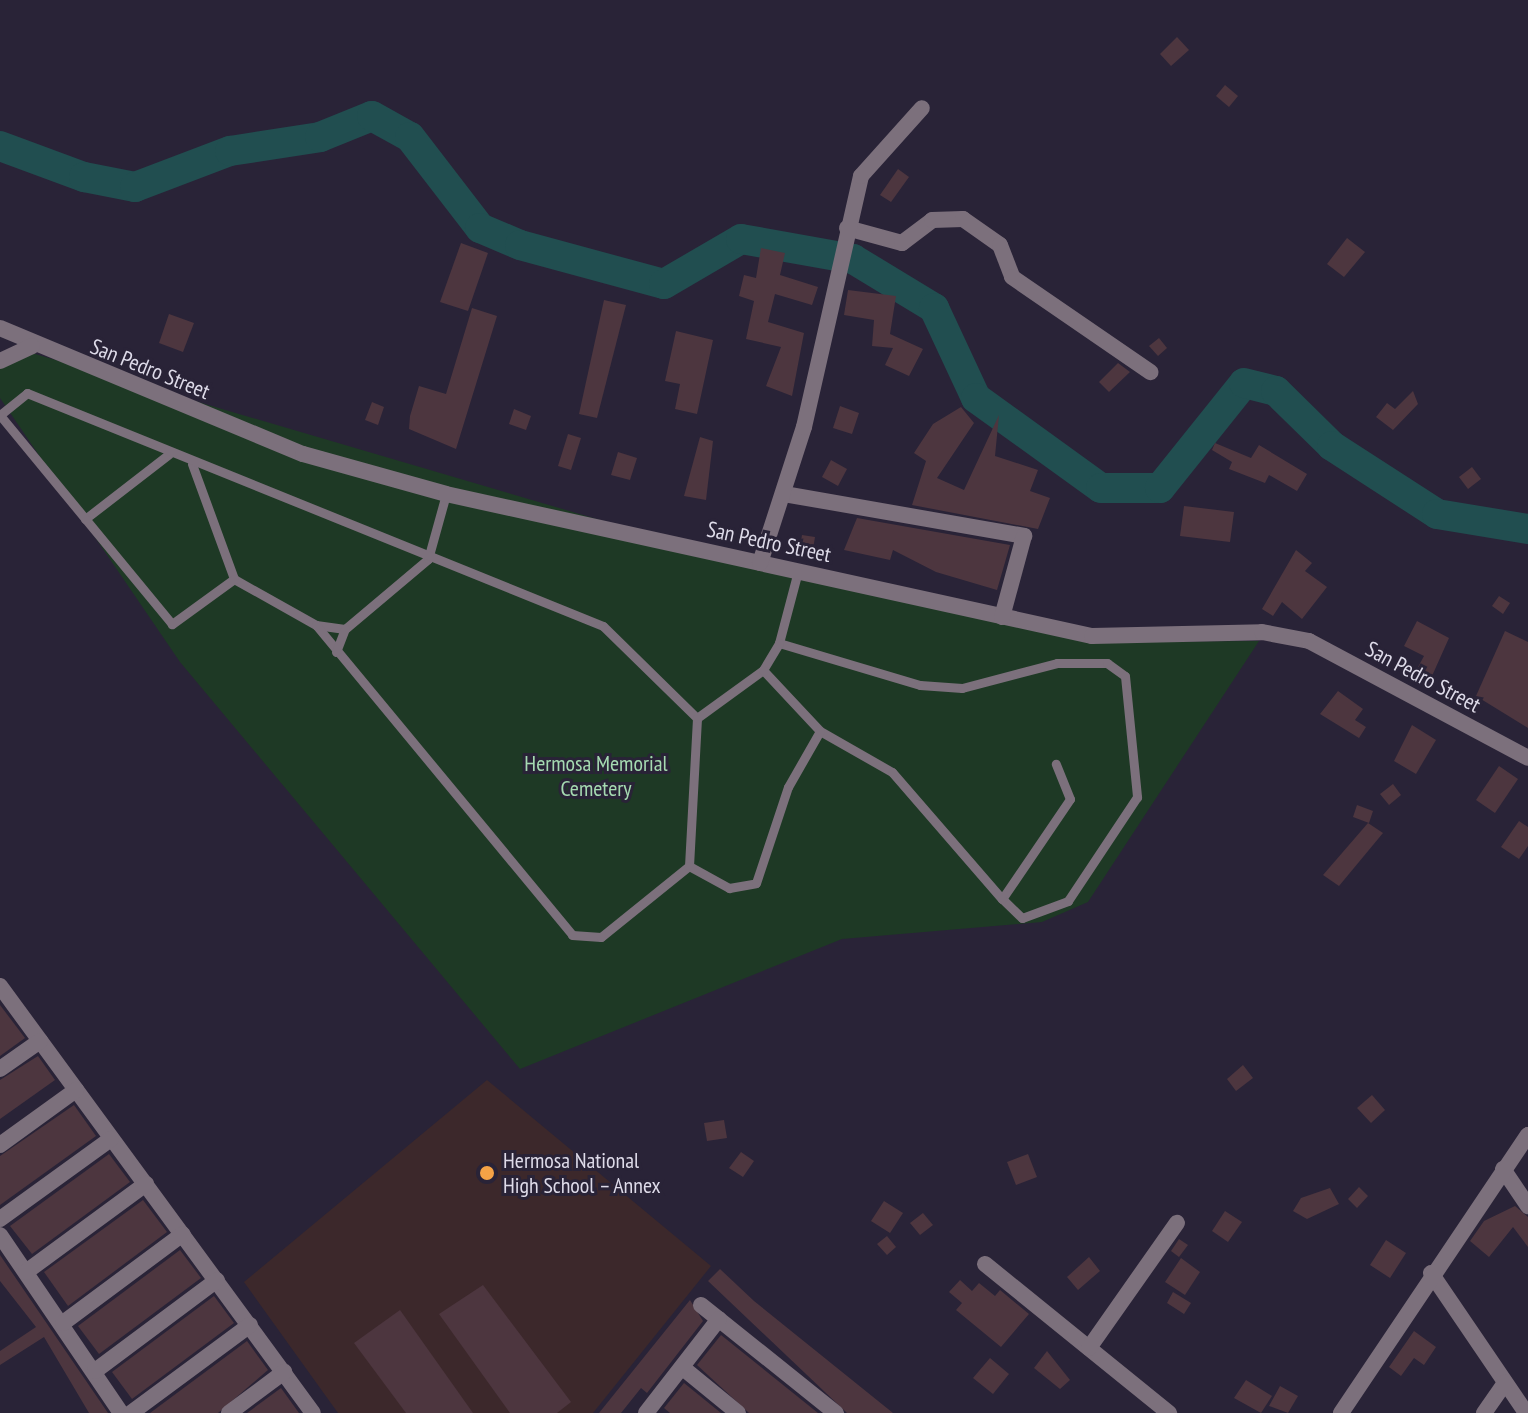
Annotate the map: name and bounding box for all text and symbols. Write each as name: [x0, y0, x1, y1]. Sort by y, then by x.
street label: San Pedro Street: [87, 333, 213, 405]
street label: San Pedro Street: [705, 516, 833, 568]
street label: San Pedro Street: [1361, 636, 1485, 718]
park label: Hermosa Memorial Cemetery: [524, 750, 668, 802]
place label: Hermosa National High School – Annex: [503, 1147, 663, 1198]
marker: Hermosa National High School – Annex: [478, 1164, 496, 1182]

